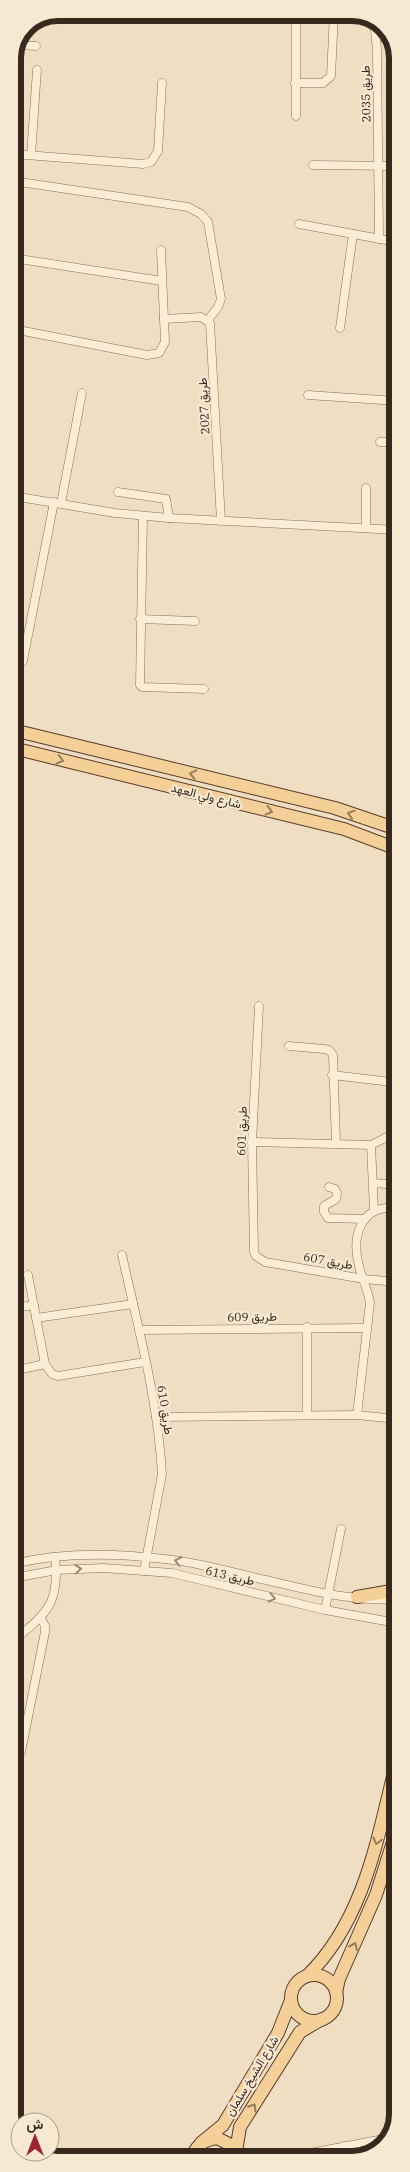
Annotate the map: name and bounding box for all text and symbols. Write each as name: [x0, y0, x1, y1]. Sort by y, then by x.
street label: طريق 2035: [358, 65, 374, 123]
street label: طريق 2027: [195, 377, 213, 435]
one-way arrow: [55, 754, 64, 765]
one-way arrow: [189, 769, 198, 780]
street label: شارع ولي العهد: [169, 780, 243, 814]
one-way arrow: [264, 805, 273, 816]
one-way arrow: [347, 809, 356, 819]
street label: طريق 601: [233, 1106, 251, 1156]
street label: طريق 607: [302, 1249, 354, 1273]
street label: طريق 609: [227, 1309, 277, 1325]
street label: طريق 610: [153, 1384, 177, 1436]
one-way arrow: [173, 1556, 182, 1567]
one-way arrow: [74, 1563, 82, 1574]
street label: طريق 613: [204, 1563, 256, 1589]
one-way arrow: [268, 1592, 277, 1603]
one-way arrow: [372, 1837, 382, 1845]
one-way arrow: [347, 1942, 358, 1951]
street label: شارع الشيخ سلمان: [222, 2033, 283, 2120]
one-way arrow: [246, 2103, 256, 2112]
north arrow: [10, 2112, 60, 2162]
text: ش: [27, 2115, 44, 2133]

